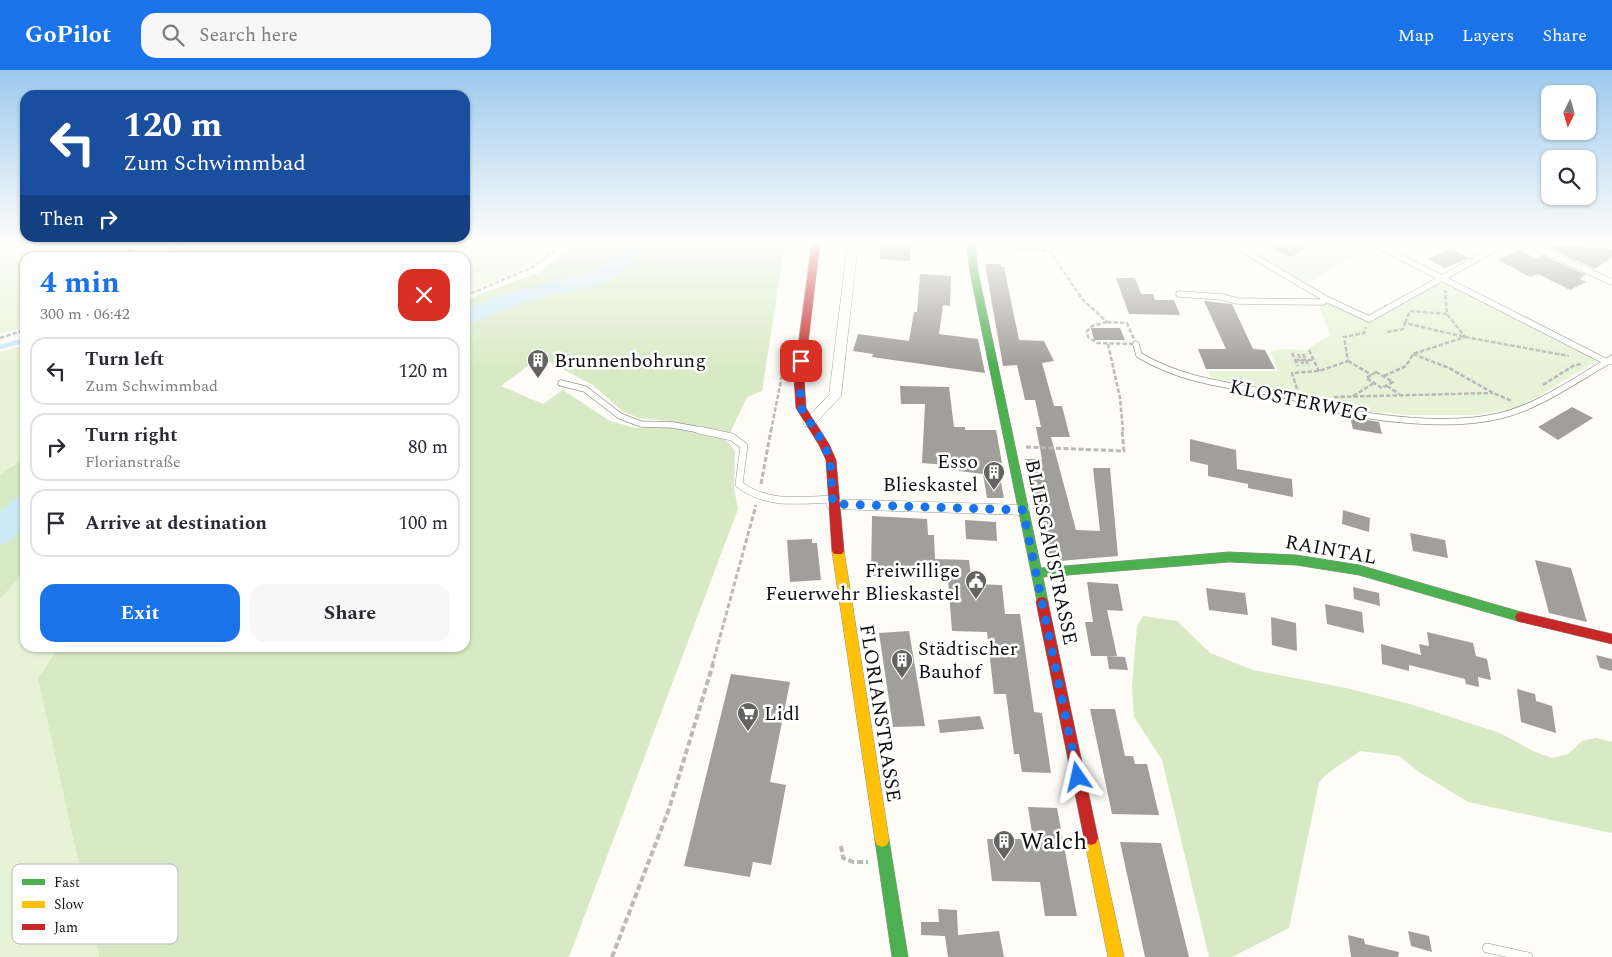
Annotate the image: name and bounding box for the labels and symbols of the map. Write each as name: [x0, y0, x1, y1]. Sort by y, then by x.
north arrow: [1541, 85, 1596, 140]
pin: [780, 340, 822, 382]
place label: Brunnenbohrung: [554, 346, 706, 376]
building icon: Brunnenbohrung: [526, 348, 550, 379]
street label: KLOSTERWEG: [1227, 372, 1371, 430]
place label: Esso Blieskastel: [883, 447, 978, 500]
street label: BLIESGAUSTRASSE: [1017, 457, 1085, 648]
building icon: Esso Blieskastel: [982, 460, 1006, 491]
street label: RAINTAL: [1283, 527, 1379, 573]
place label: Freiwillige Feuerwehr Blieskastel: [765, 556, 960, 609]
public building icon: Freiwillige Feuerwehr Blieskastel: [964, 569, 988, 600]
street label: FLORIANSTRASSE: [851, 622, 909, 804]
place label: Städtischer Bauhof: [918, 634, 1018, 687]
building icon: Städtischer Bauhof: [890, 648, 914, 679]
place label: Lidl: [764, 699, 800, 729]
supermarket icon: Lidl: [736, 701, 760, 732]
position arrow: [1051, 750, 1103, 802]
place label: Walch: [1020, 824, 1087, 860]
building icon: Walch: [992, 829, 1016, 860]
legend: [12, 864, 178, 944]
text: Fast: [54, 872, 80, 893]
text: Slow: [54, 894, 84, 915]
text: Jam: [54, 917, 78, 938]

